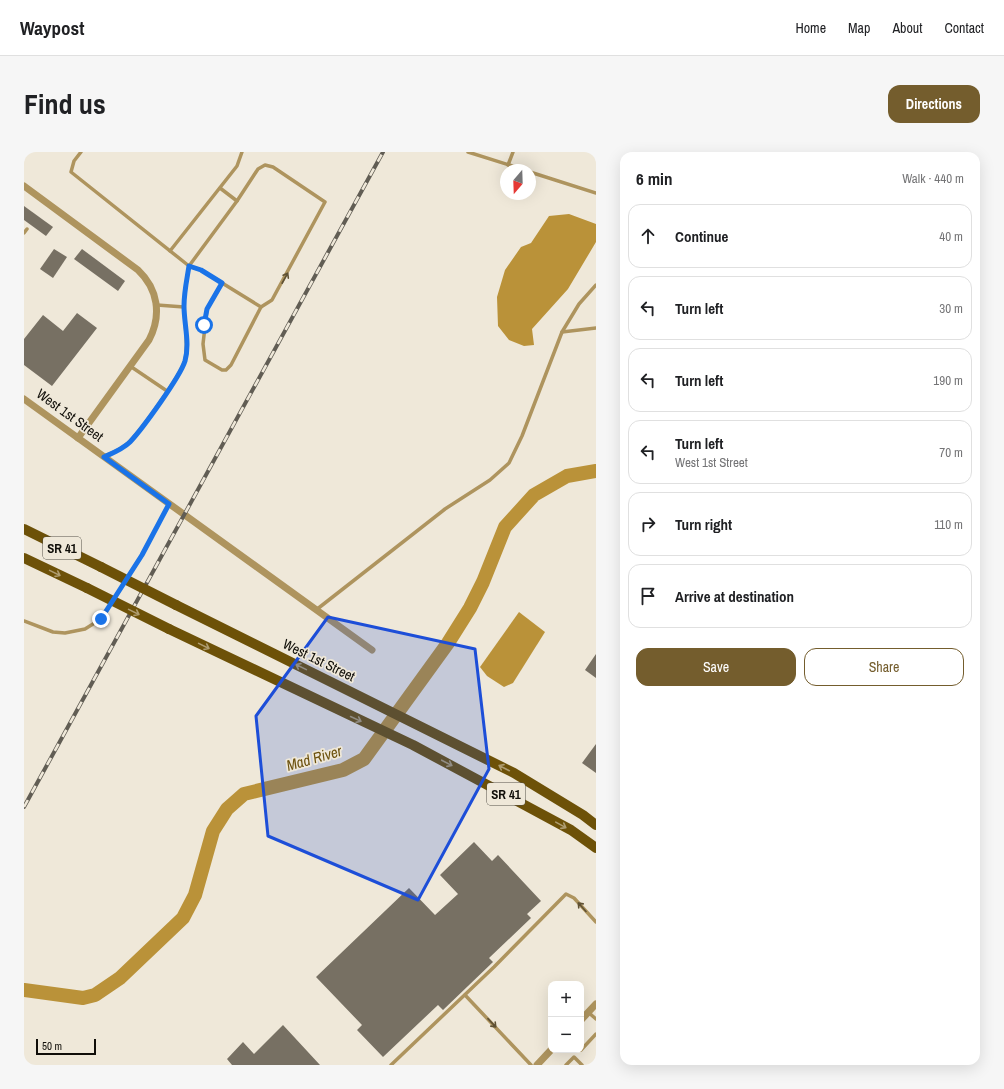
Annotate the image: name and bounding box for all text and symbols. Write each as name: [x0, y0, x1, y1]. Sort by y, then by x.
text: Waypost: [20, 15, 84, 41]
text: Home: [795, 19, 826, 37]
text: Map: [848, 19, 870, 37]
text: About: [892, 19, 922, 37]
text: Contact: [944, 19, 984, 37]
text: Find us: [24, 85, 106, 123]
button: Directions: [888, 85, 980, 123]
north arrow: [500, 164, 536, 200]
text: 6 min: [636, 167, 672, 190]
text: Walk · 440 m: [902, 170, 964, 187]
icon: ahead: [637, 225, 659, 247]
text: Continue: [675, 226, 728, 247]
text: 40 m: [939, 228, 963, 245]
one-way arrow: [281, 272, 289, 284]
icon: left: [637, 297, 659, 319]
text: Turn left: [675, 298, 723, 319]
text: 30 m: [939, 300, 963, 317]
route start: [195, 316, 213, 334]
icon: left: [637, 369, 659, 391]
text: Turn left: [675, 370, 723, 391]
text: 190 m: [933, 372, 963, 389]
street label: West 1st Street: [33, 385, 107, 445]
text: Turn left: [675, 433, 723, 454]
icon: left: [637, 441, 659, 463]
text: 70 m: [939, 444, 963, 461]
text: West 1st Street: [675, 454, 748, 471]
icon: right: [637, 513, 659, 535]
text: Turn right: [675, 514, 732, 535]
text: 110 m: [934, 516, 963, 533]
road number: SR 41: [43, 537, 81, 559]
one-way arrow: [49, 570, 61, 577]
icon: arrive: [637, 585, 659, 607]
text: Arrive at destination: [675, 586, 794, 607]
one-way arrow: [128, 609, 140, 616]
route end: [92, 610, 110, 628]
street label: West 1st Street: [280, 635, 358, 685]
one-way arrow: [198, 643, 210, 650]
button: Save: [636, 648, 796, 686]
button: Share: [804, 648, 964, 686]
one-way arrow: [296, 663, 308, 670]
one-way arrow: [350, 716, 362, 723]
water label: Mad River: [284, 740, 345, 776]
one-way arrow: [441, 760, 453, 767]
one-way arrow: [498, 764, 510, 771]
road number: SR 41: [487, 783, 525, 805]
one-way arrow: [555, 822, 567, 830]
one-way arrow: [578, 902, 587, 912]
map controls: [548, 981, 584, 1053]
button: +: [548, 981, 584, 1017]
button: −: [548, 1017, 584, 1053]
one-way arrow: [487, 1018, 497, 1028]
scale bar: [36, 1037, 96, 1056]
text: 50 m: [42, 1039, 62, 1053]

